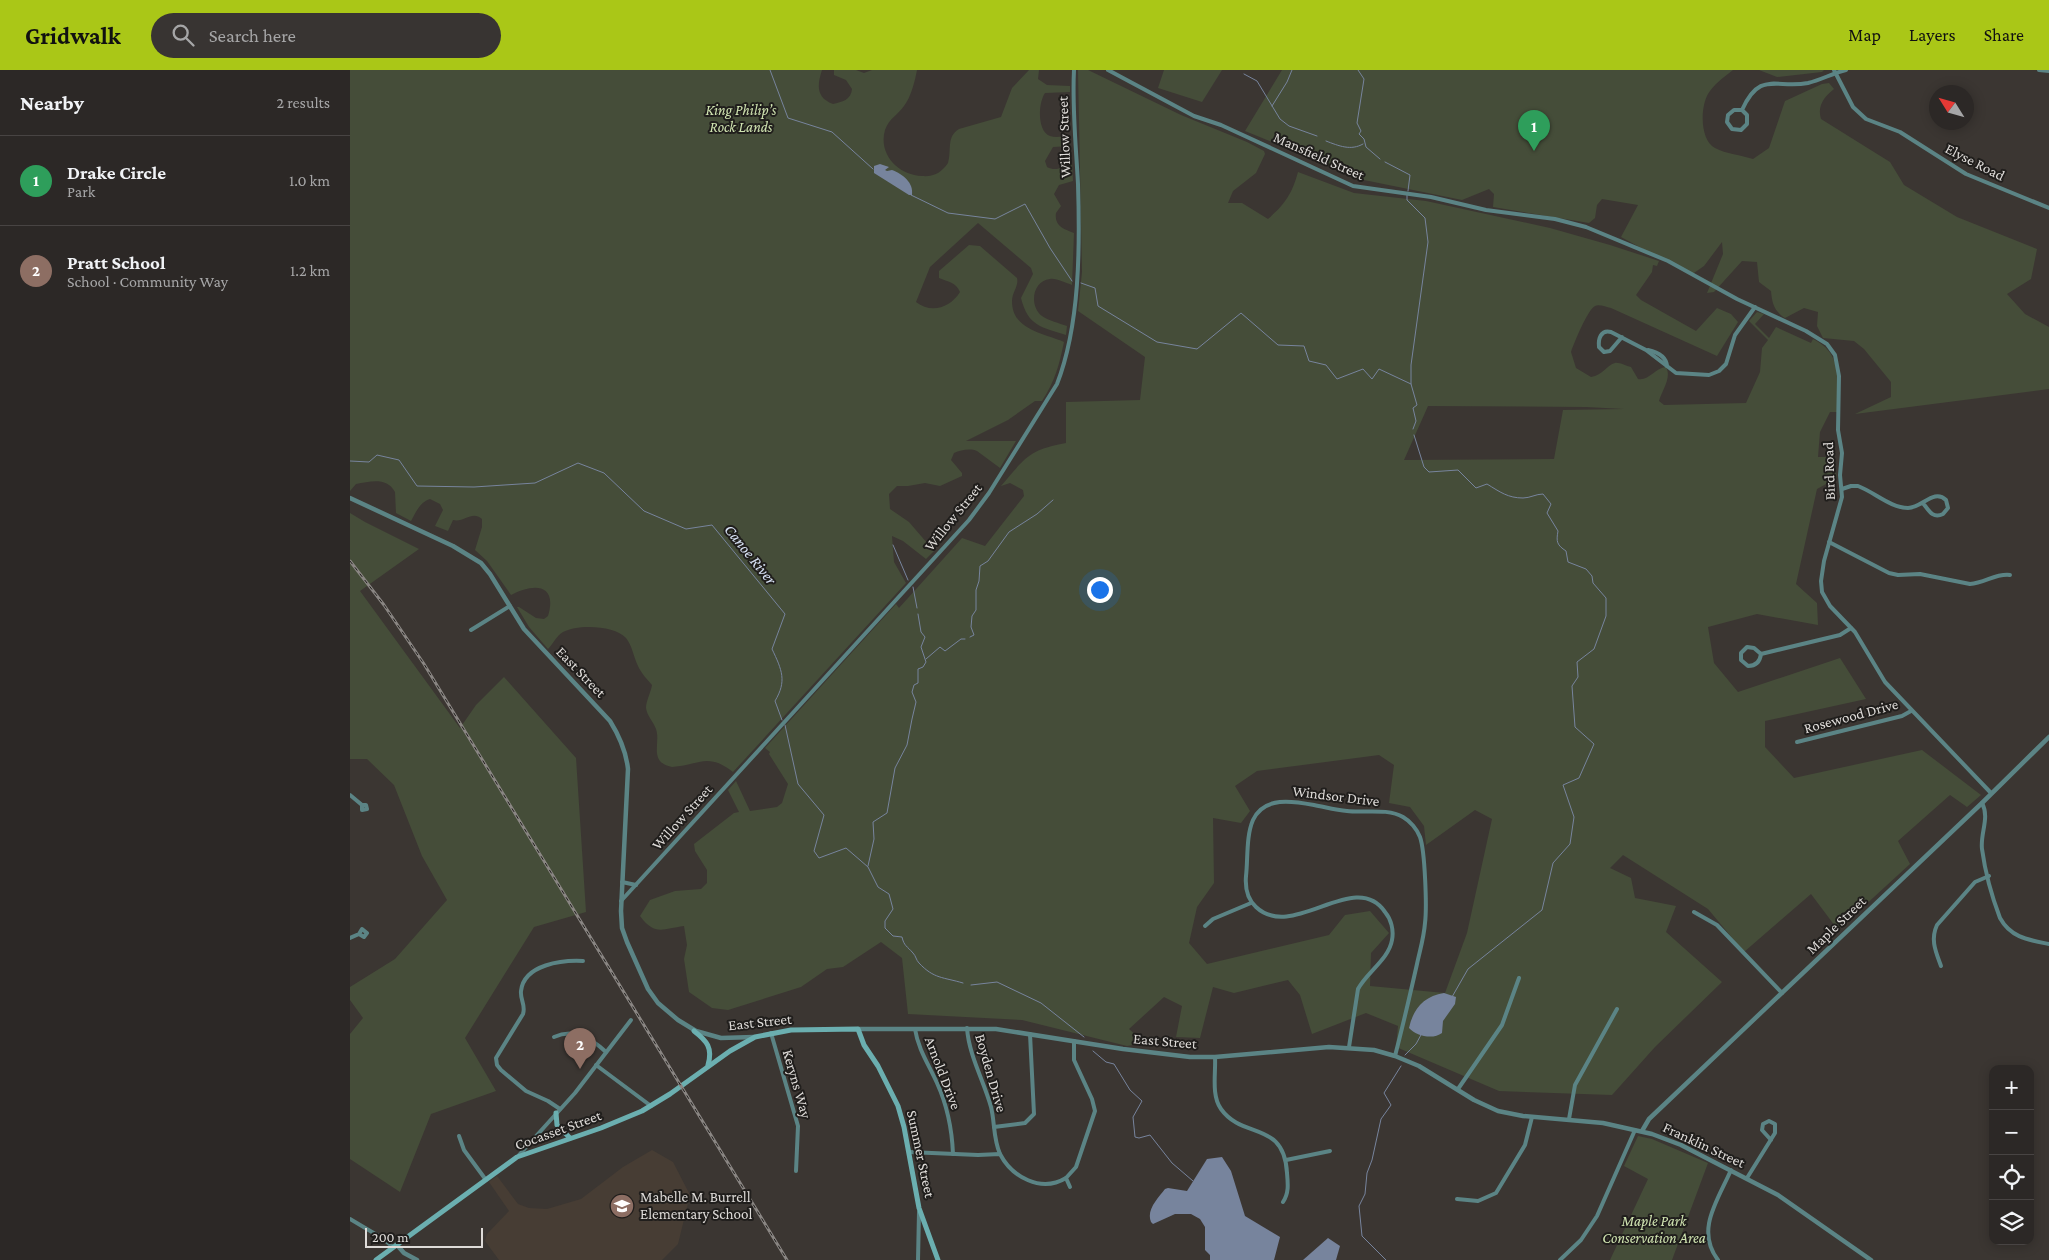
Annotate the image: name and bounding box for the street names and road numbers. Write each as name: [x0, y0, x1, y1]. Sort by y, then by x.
street label: Willow Street: [1055, 95, 1073, 178]
street label: Mansfield Street: [1271, 129, 1368, 184]
street label: Elyse Road: [1942, 140, 2008, 185]
street label: Bird Road: [1820, 442, 1838, 500]
street label: Willow Street: [921, 479, 986, 554]
street label: East Street: [553, 643, 610, 701]
street label: Rosewood Drive: [1802, 696, 1900, 736]
street label: Willow Street: [649, 781, 716, 853]
street label: Windsor Drive: [1292, 783, 1381, 809]
street label: Maple Street: [1803, 892, 1870, 958]
street label: East Street: [727, 1011, 794, 1033]
street label: East Street: [1132, 1030, 1199, 1052]
street label: Boyden Drive: [971, 1032, 1010, 1114]
street label: Arnold Drive: [922, 1034, 964, 1112]
street label: Keryns Way: [779, 1048, 814, 1121]
street label: Cocasset Street: [513, 1107, 604, 1153]
street label: Summer Street: [904, 1109, 938, 1200]
street label: Franklin Street: [1661, 1119, 1748, 1171]

